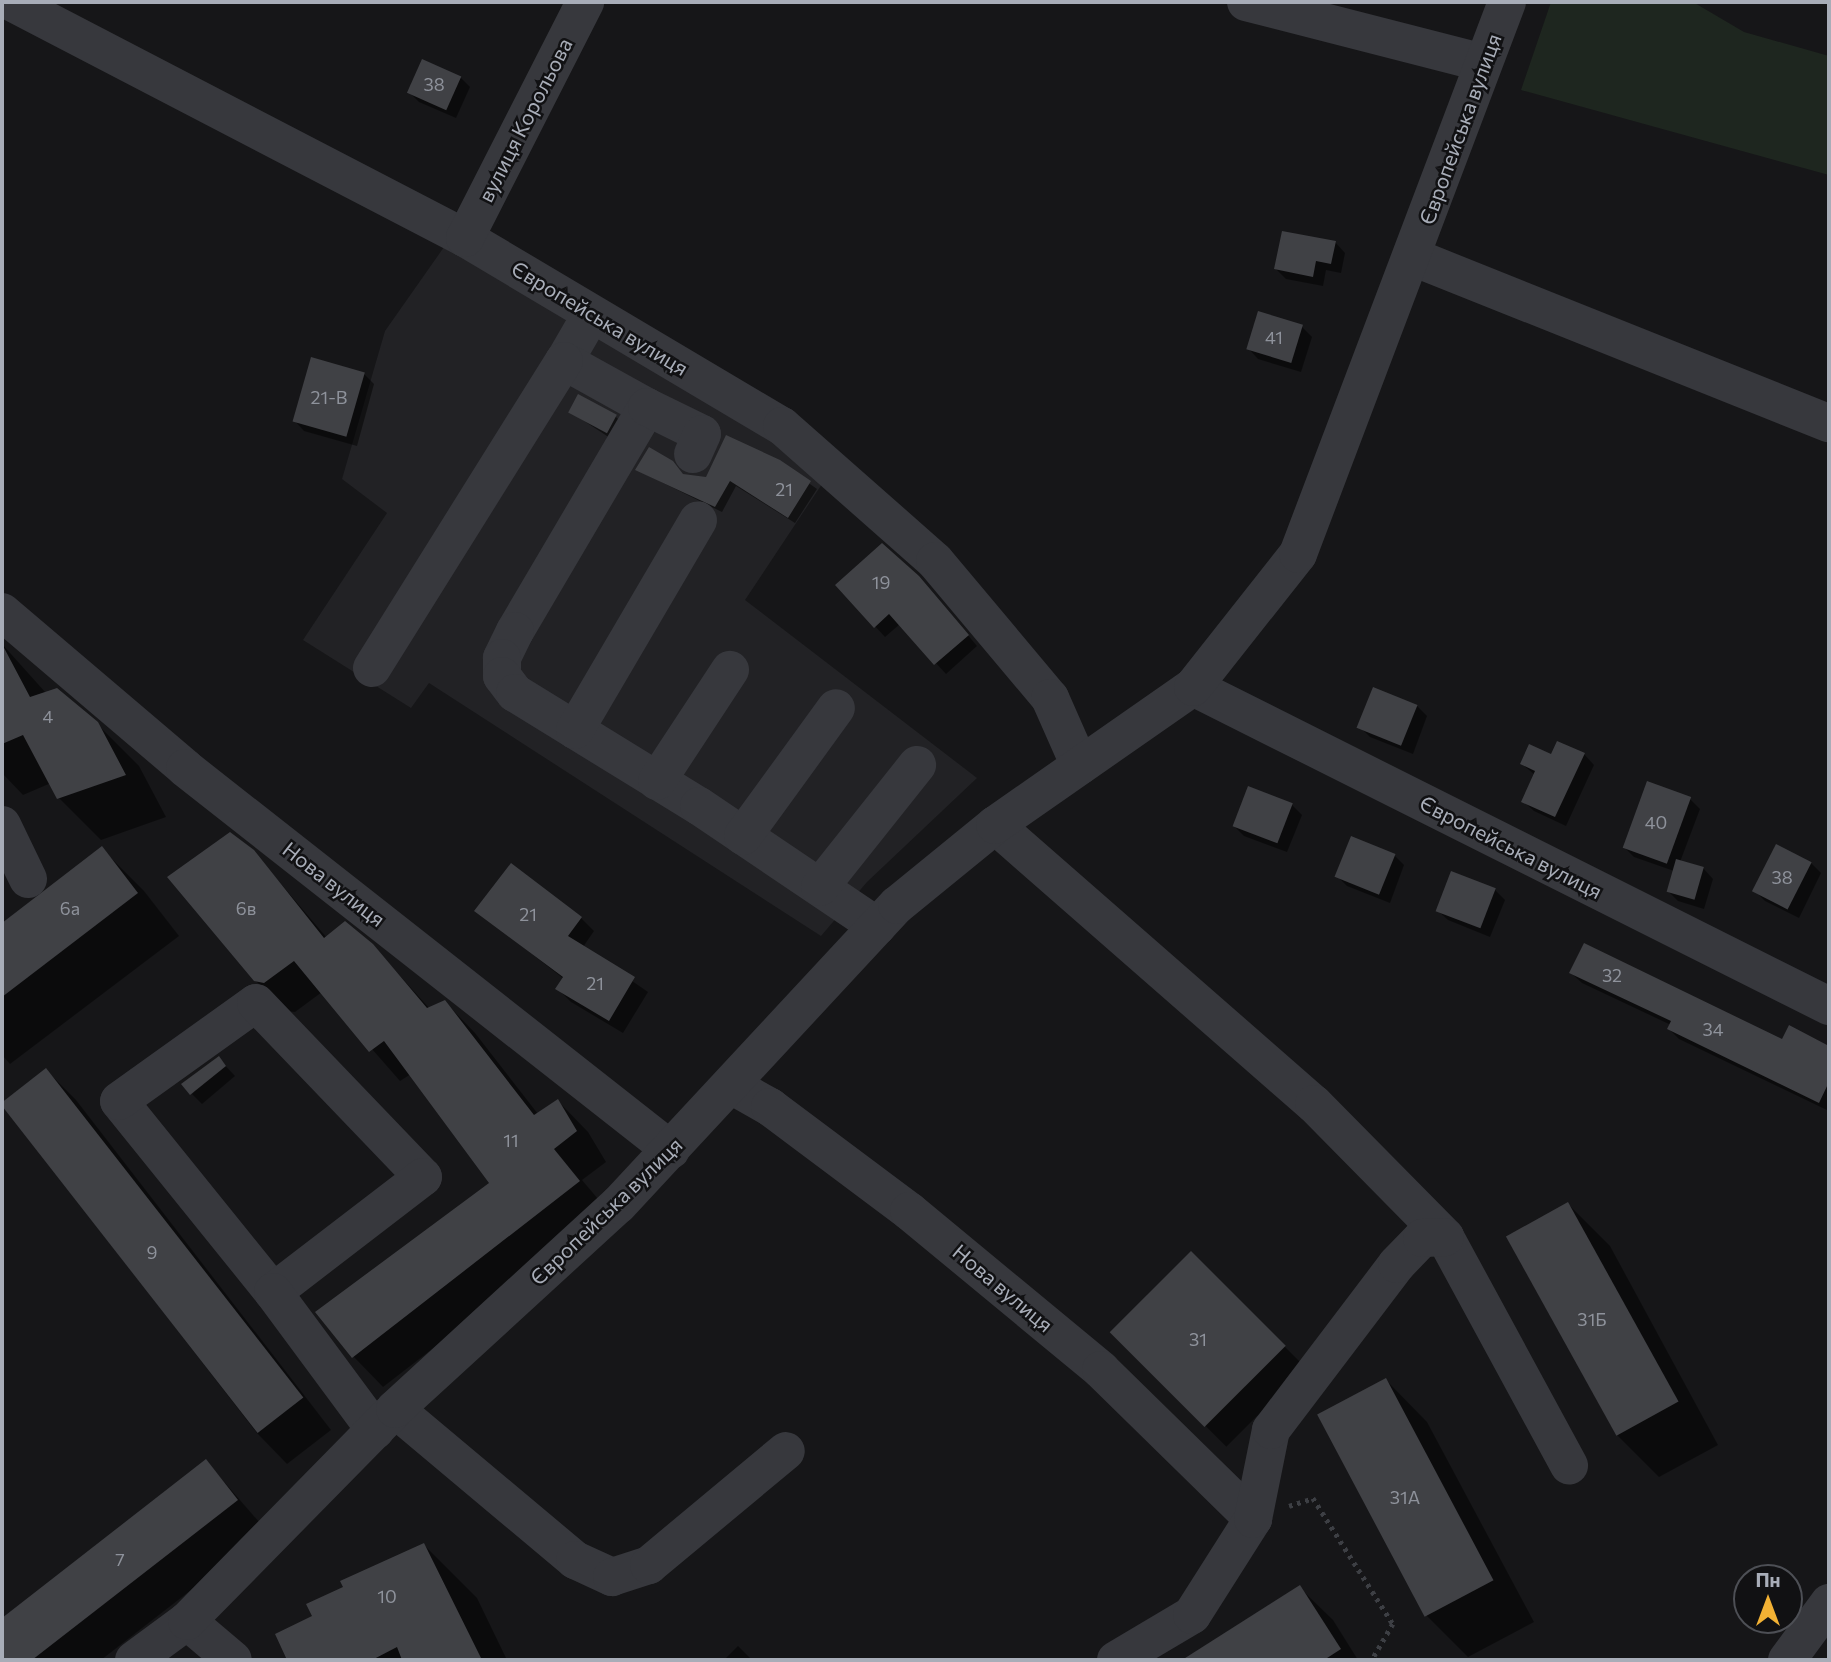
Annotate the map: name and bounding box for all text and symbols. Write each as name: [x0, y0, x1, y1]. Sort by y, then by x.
street label: Європейська вулиця: [1414, 30, 1506, 228]
street label: вулиця Корольова: [473, 34, 577, 206]
house number: 38: [423, 73, 445, 95]
street label: Європейська вулиця: [507, 255, 693, 381]
house number: 41: [1265, 326, 1283, 348]
house number: 21-В: [311, 386, 347, 408]
house number: 21: [775, 478, 793, 500]
house number: 19: [872, 571, 890, 593]
house number: 4: [43, 705, 53, 727]
street label: Європейська вулиця: [1416, 790, 1606, 904]
house number: 40: [1645, 811, 1667, 833]
street label: Нова вулиця: [278, 836, 390, 932]
house number: 38: [1771, 866, 1793, 888]
house number: 6а: [60, 897, 80, 919]
house number: 6в: [236, 897, 256, 919]
house number: 21: [519, 903, 537, 925]
house number: 32: [1602, 964, 1622, 986]
house number: 21: [586, 972, 604, 994]
house number: 34: [1702, 1018, 1724, 1040]
house number: 11: [503, 1129, 519, 1151]
street label: Європейська вулиця: [525, 1132, 687, 1290]
street label: Нова вулиця: [948, 1239, 1058, 1337]
house number: 9: [147, 1241, 157, 1263]
house number: 31Б: [1577, 1308, 1607, 1330]
house number: 31: [1189, 1328, 1207, 1350]
house number: 31А: [1390, 1486, 1420, 1508]
house number: 7: [115, 1548, 125, 1570]
north arrow: [1733, 1564, 1803, 1634]
text: Пн: [1755, 1568, 1781, 1591]
house number: 10: [377, 1585, 397, 1607]

